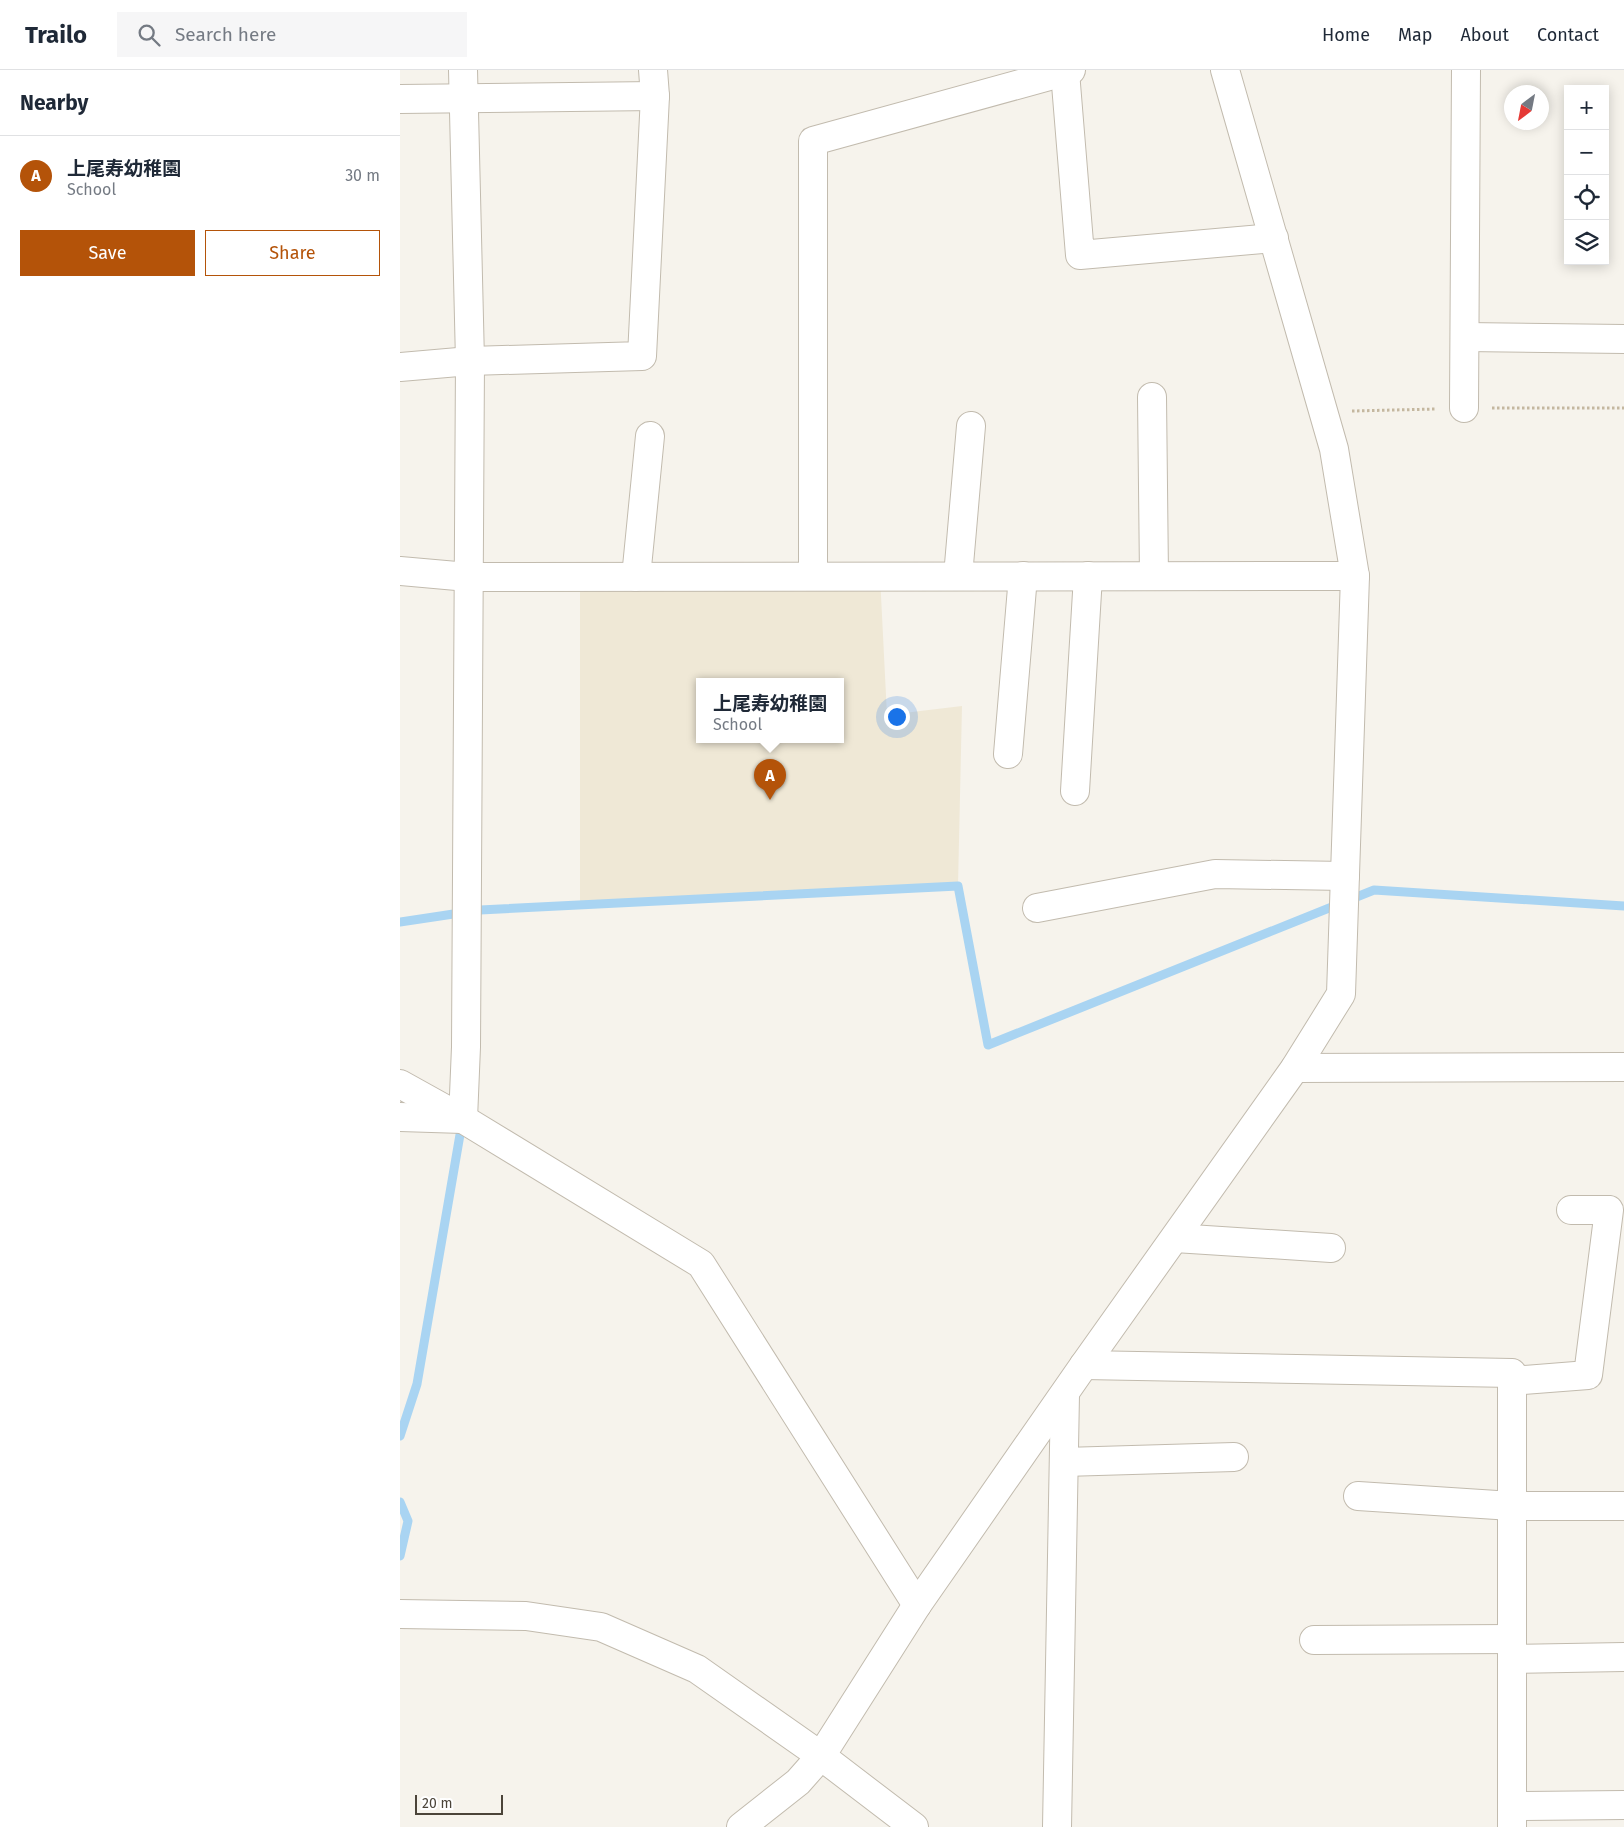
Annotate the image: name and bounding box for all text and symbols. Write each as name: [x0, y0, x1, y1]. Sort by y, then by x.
search box: [117, 12, 467, 57]
text: Trailo: [25, 21, 87, 49]
icon: search: [135, 21, 163, 49]
text: Search here: [175, 23, 276, 46]
text: Home: [1322, 24, 1370, 46]
text: Map: [1398, 24, 1432, 46]
text: About: [1460, 24, 1509, 46]
text: Contact: [1537, 24, 1599, 46]
north arrow: [1504, 85, 1549, 130]
map controls: [1564, 85, 1609, 265]
button: +: [1564, 85, 1609, 130]
text: Nearby: [20, 90, 88, 116]
button: −: [1564, 130, 1609, 175]
text: 上尾寿幼稚園: [67, 157, 181, 180]
text: A: [31, 166, 41, 185]
text: 30 m: [345, 166, 380, 185]
button: locate: [1564, 175, 1609, 220]
text: School: [67, 180, 116, 199]
button: layers: [1564, 220, 1609, 265]
button: Save: [20, 230, 195, 276]
button: Share: [205, 230, 380, 276]
popup: [696, 678, 844, 743]
text: 上尾寿幼稚園: [713, 692, 827, 715]
your location: [884, 704, 910, 730]
text: School: [713, 715, 762, 734]
pin: A: [754, 759, 786, 800]
scale bar: [415, 1792, 502, 1815]
text: 20 m: [422, 1795, 452, 1812]

